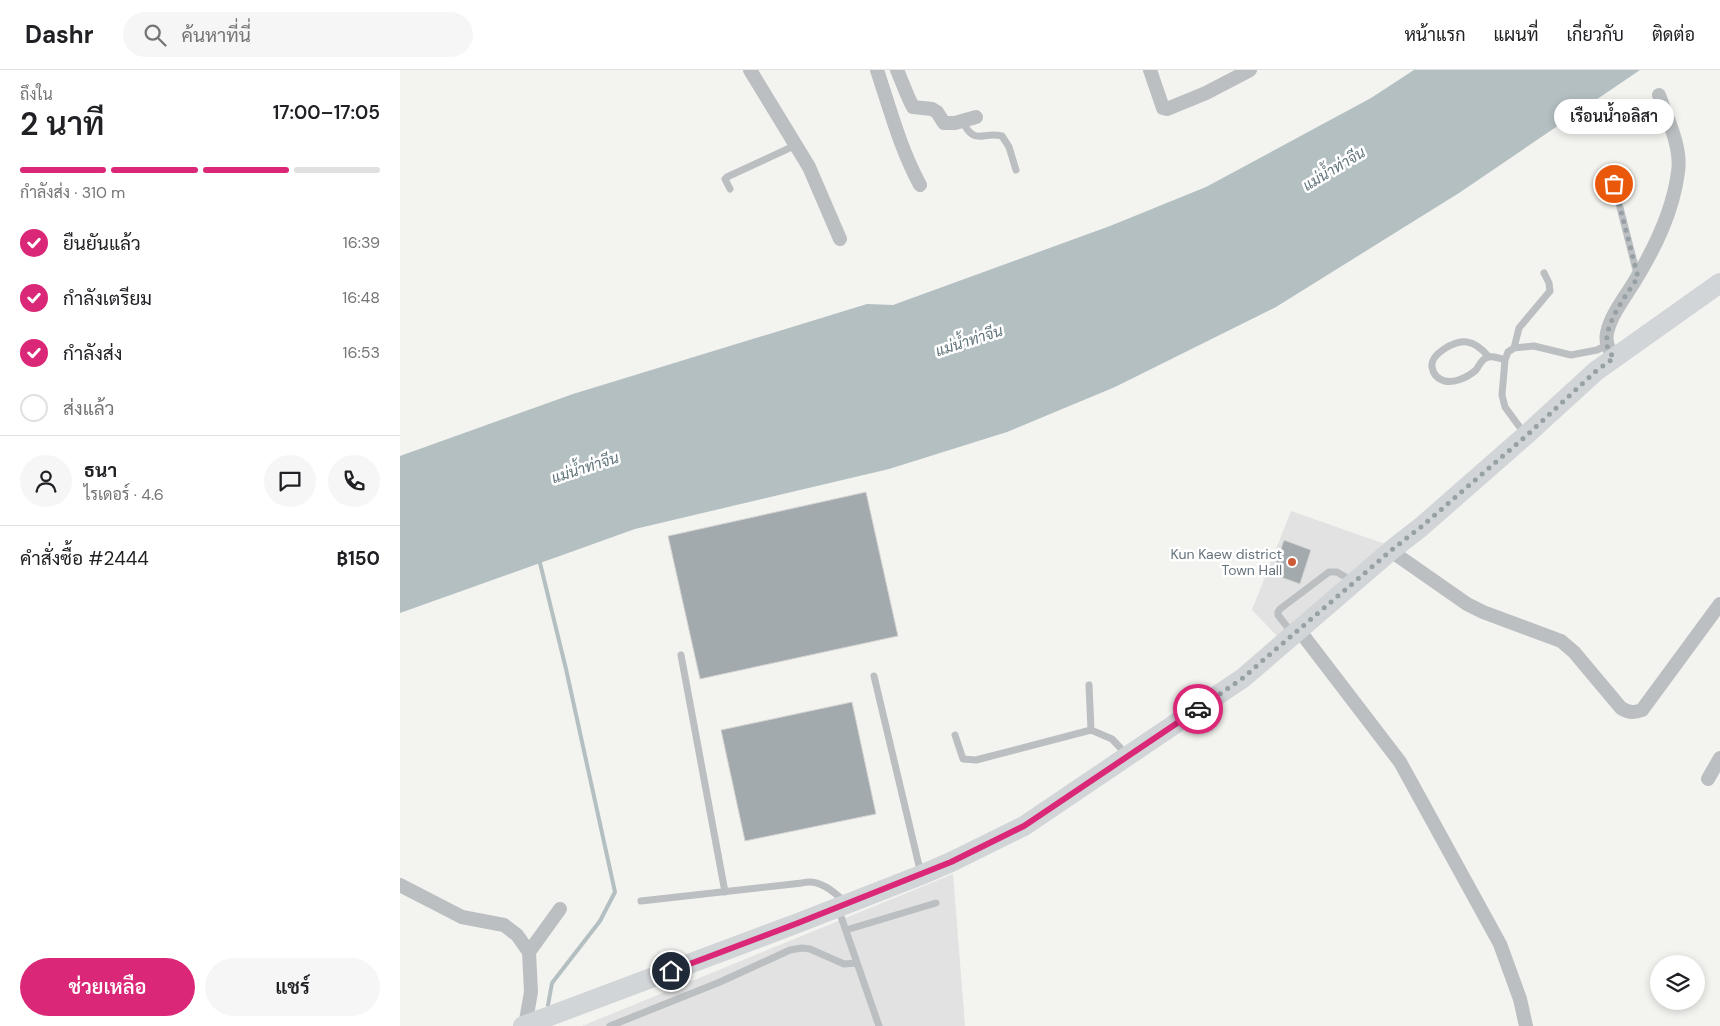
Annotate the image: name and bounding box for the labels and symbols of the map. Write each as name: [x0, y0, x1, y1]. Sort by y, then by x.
callout: เรือนน้ำอลิสา: [1554, 99, 1674, 134]
water label: แม่น้ำท่าจีน: [1297, 140, 1369, 196]
pin: [1593, 163, 1635, 205]
water label: แม่น้ำท่าจีน: [932, 318, 1006, 361]
water label: แม่น้ำท่าจีน: [548, 445, 622, 488]
place label: Kun Kaew district Town Hall: [1171, 545, 1282, 579]
marker: Kun Kaew district Town Hall: [1286, 556, 1298, 568]
courier: [1173, 684, 1223, 734]
pin: [650, 950, 692, 992]

